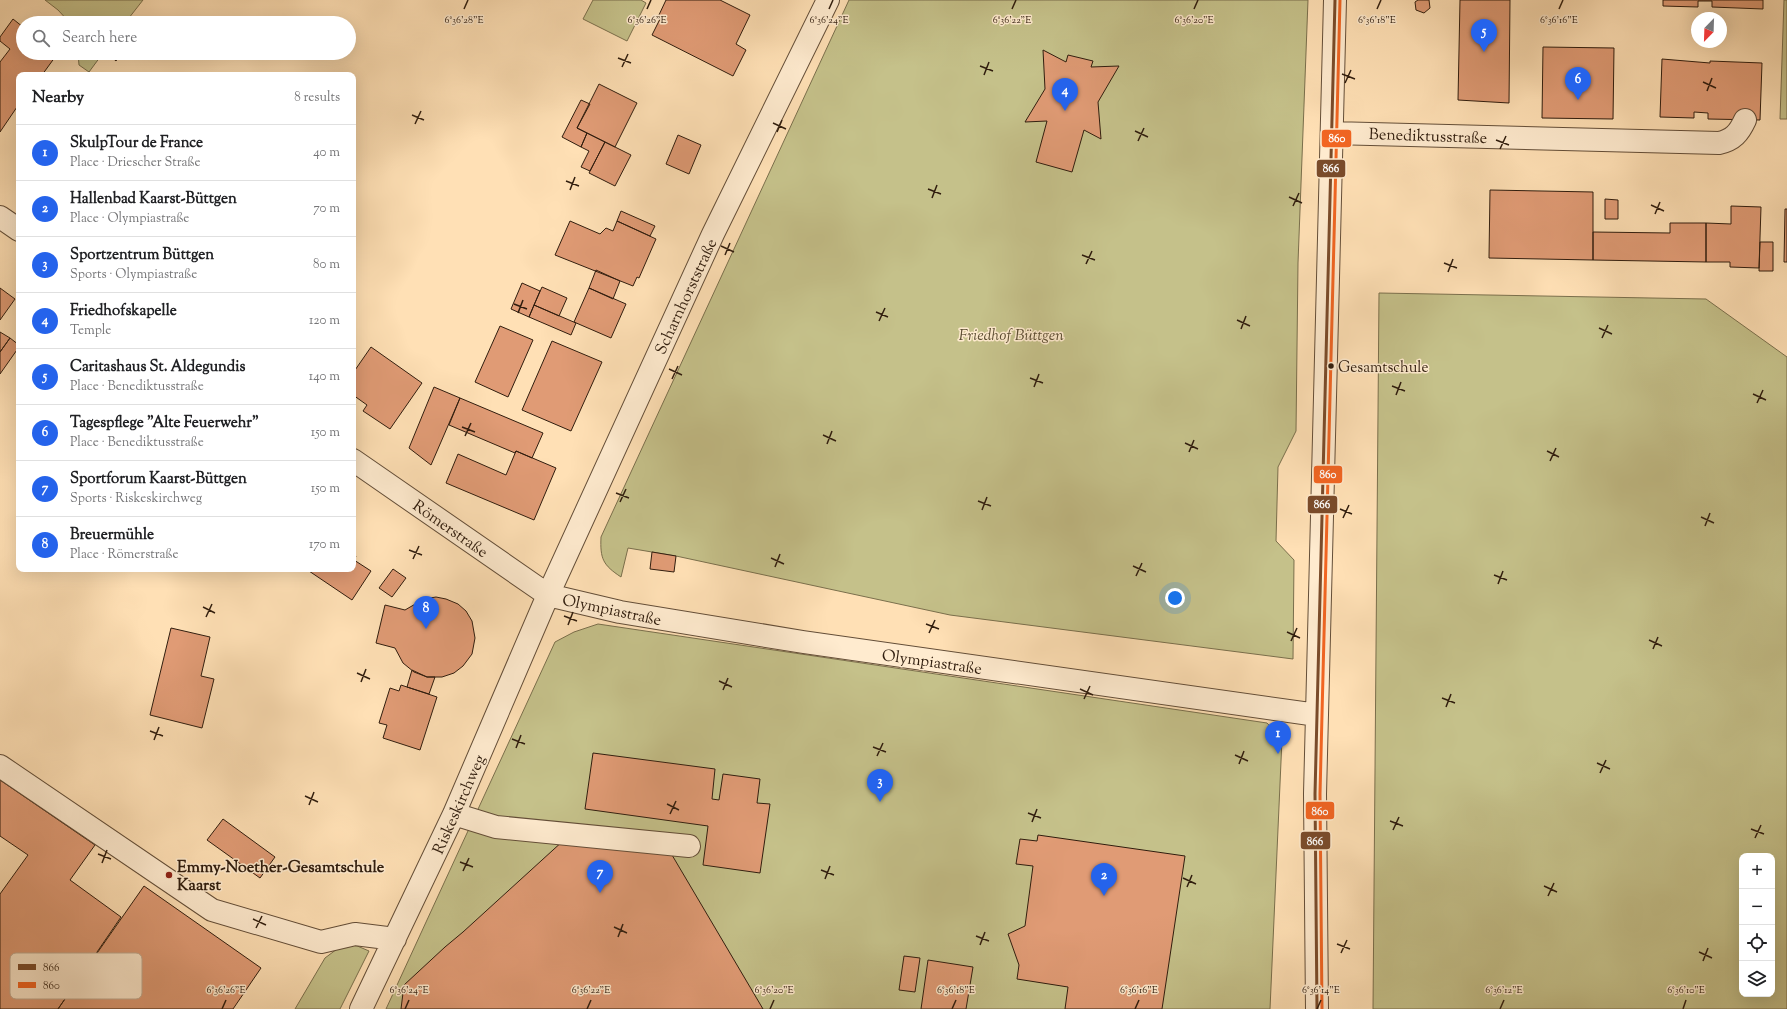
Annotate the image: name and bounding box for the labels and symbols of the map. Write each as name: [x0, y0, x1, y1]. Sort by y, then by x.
north arrow: [1691, 12, 1727, 48]
text: 6°36'28"E: [444, 13, 484, 28]
text: 6°36'26"E: [628, 13, 667, 28]
text: 6°36'24"E: [810, 13, 848, 28]
text: 6°36'22"E: [993, 13, 1031, 28]
text: 6°36'20"E: [1174, 13, 1214, 28]
text: 6°36'18"E: [1358, 13, 1396, 28]
text: 6°36'16"E: [1540, 13, 1578, 28]
pin: 5: [1471, 19, 1497, 52]
pin: 6: [1565, 67, 1591, 100]
pin: 4: [1052, 78, 1078, 111]
street label: Benediktusstraße: [1368, 124, 1487, 151]
line badge: 860: [1321, 129, 1352, 148]
text: 860: [1329, 131, 1346, 147]
line badge: 866: [1316, 159, 1346, 178]
text: 866: [1323, 161, 1340, 177]
street label: Scharnhorststraße: [650, 235, 724, 359]
park label: Friedhof Büttgen: [958, 325, 1064, 348]
place label: Gesamtschule: [1338, 358, 1428, 379]
marker: Gesamtschule: [1326, 361, 1336, 371]
line badge: 860: [1313, 465, 1343, 484]
text: 860: [1320, 467, 1337, 483]
line badge: 866: [1307, 495, 1338, 514]
street label: Römerstraße: [407, 496, 492, 565]
text: 866: [1314, 497, 1331, 513]
your location: [1165, 588, 1185, 608]
street label: Olympiastraße: [560, 590, 663, 633]
pin: 8: [413, 596, 439, 629]
street label: Olympiastraße: [880, 645, 983, 682]
pin: 1: [1265, 721, 1291, 754]
street label: Riskeskirchweg: [428, 751, 493, 858]
pin: 3: [867, 769, 893, 802]
line badge: 860: [1305, 801, 1335, 820]
text: 860: [1312, 804, 1329, 820]
line badge: 866: [1300, 831, 1331, 850]
text: 866: [1307, 834, 1324, 850]
place label: Emmy-Noether-Gesamtschule Kaarst: [177, 857, 385, 898]
pin: 7: [587, 860, 613, 893]
pin: 2: [1091, 863, 1117, 896]
marker: Emmy-Noether-Gesamtschule Kaarst: [164, 870, 174, 880]
legend: [10, 953, 142, 999]
text: 866: [43, 960, 59, 976]
text: 860: [43, 978, 60, 994]
text: 6°36'26"E: [207, 983, 246, 998]
text: 6°36'24"E: [390, 983, 428, 998]
text: 6°36'22"E: [572, 983, 610, 998]
text: 6°36'20"E: [754, 983, 794, 998]
text: 6°36'18"E: [937, 983, 975, 998]
text: 6°36'16"E: [1120, 983, 1158, 998]
text: 6°36'14"E: [1302, 983, 1340, 998]
text: 6°36'12"E: [1485, 983, 1523, 998]
text: 6°36'10"E: [1667, 983, 1705, 998]

